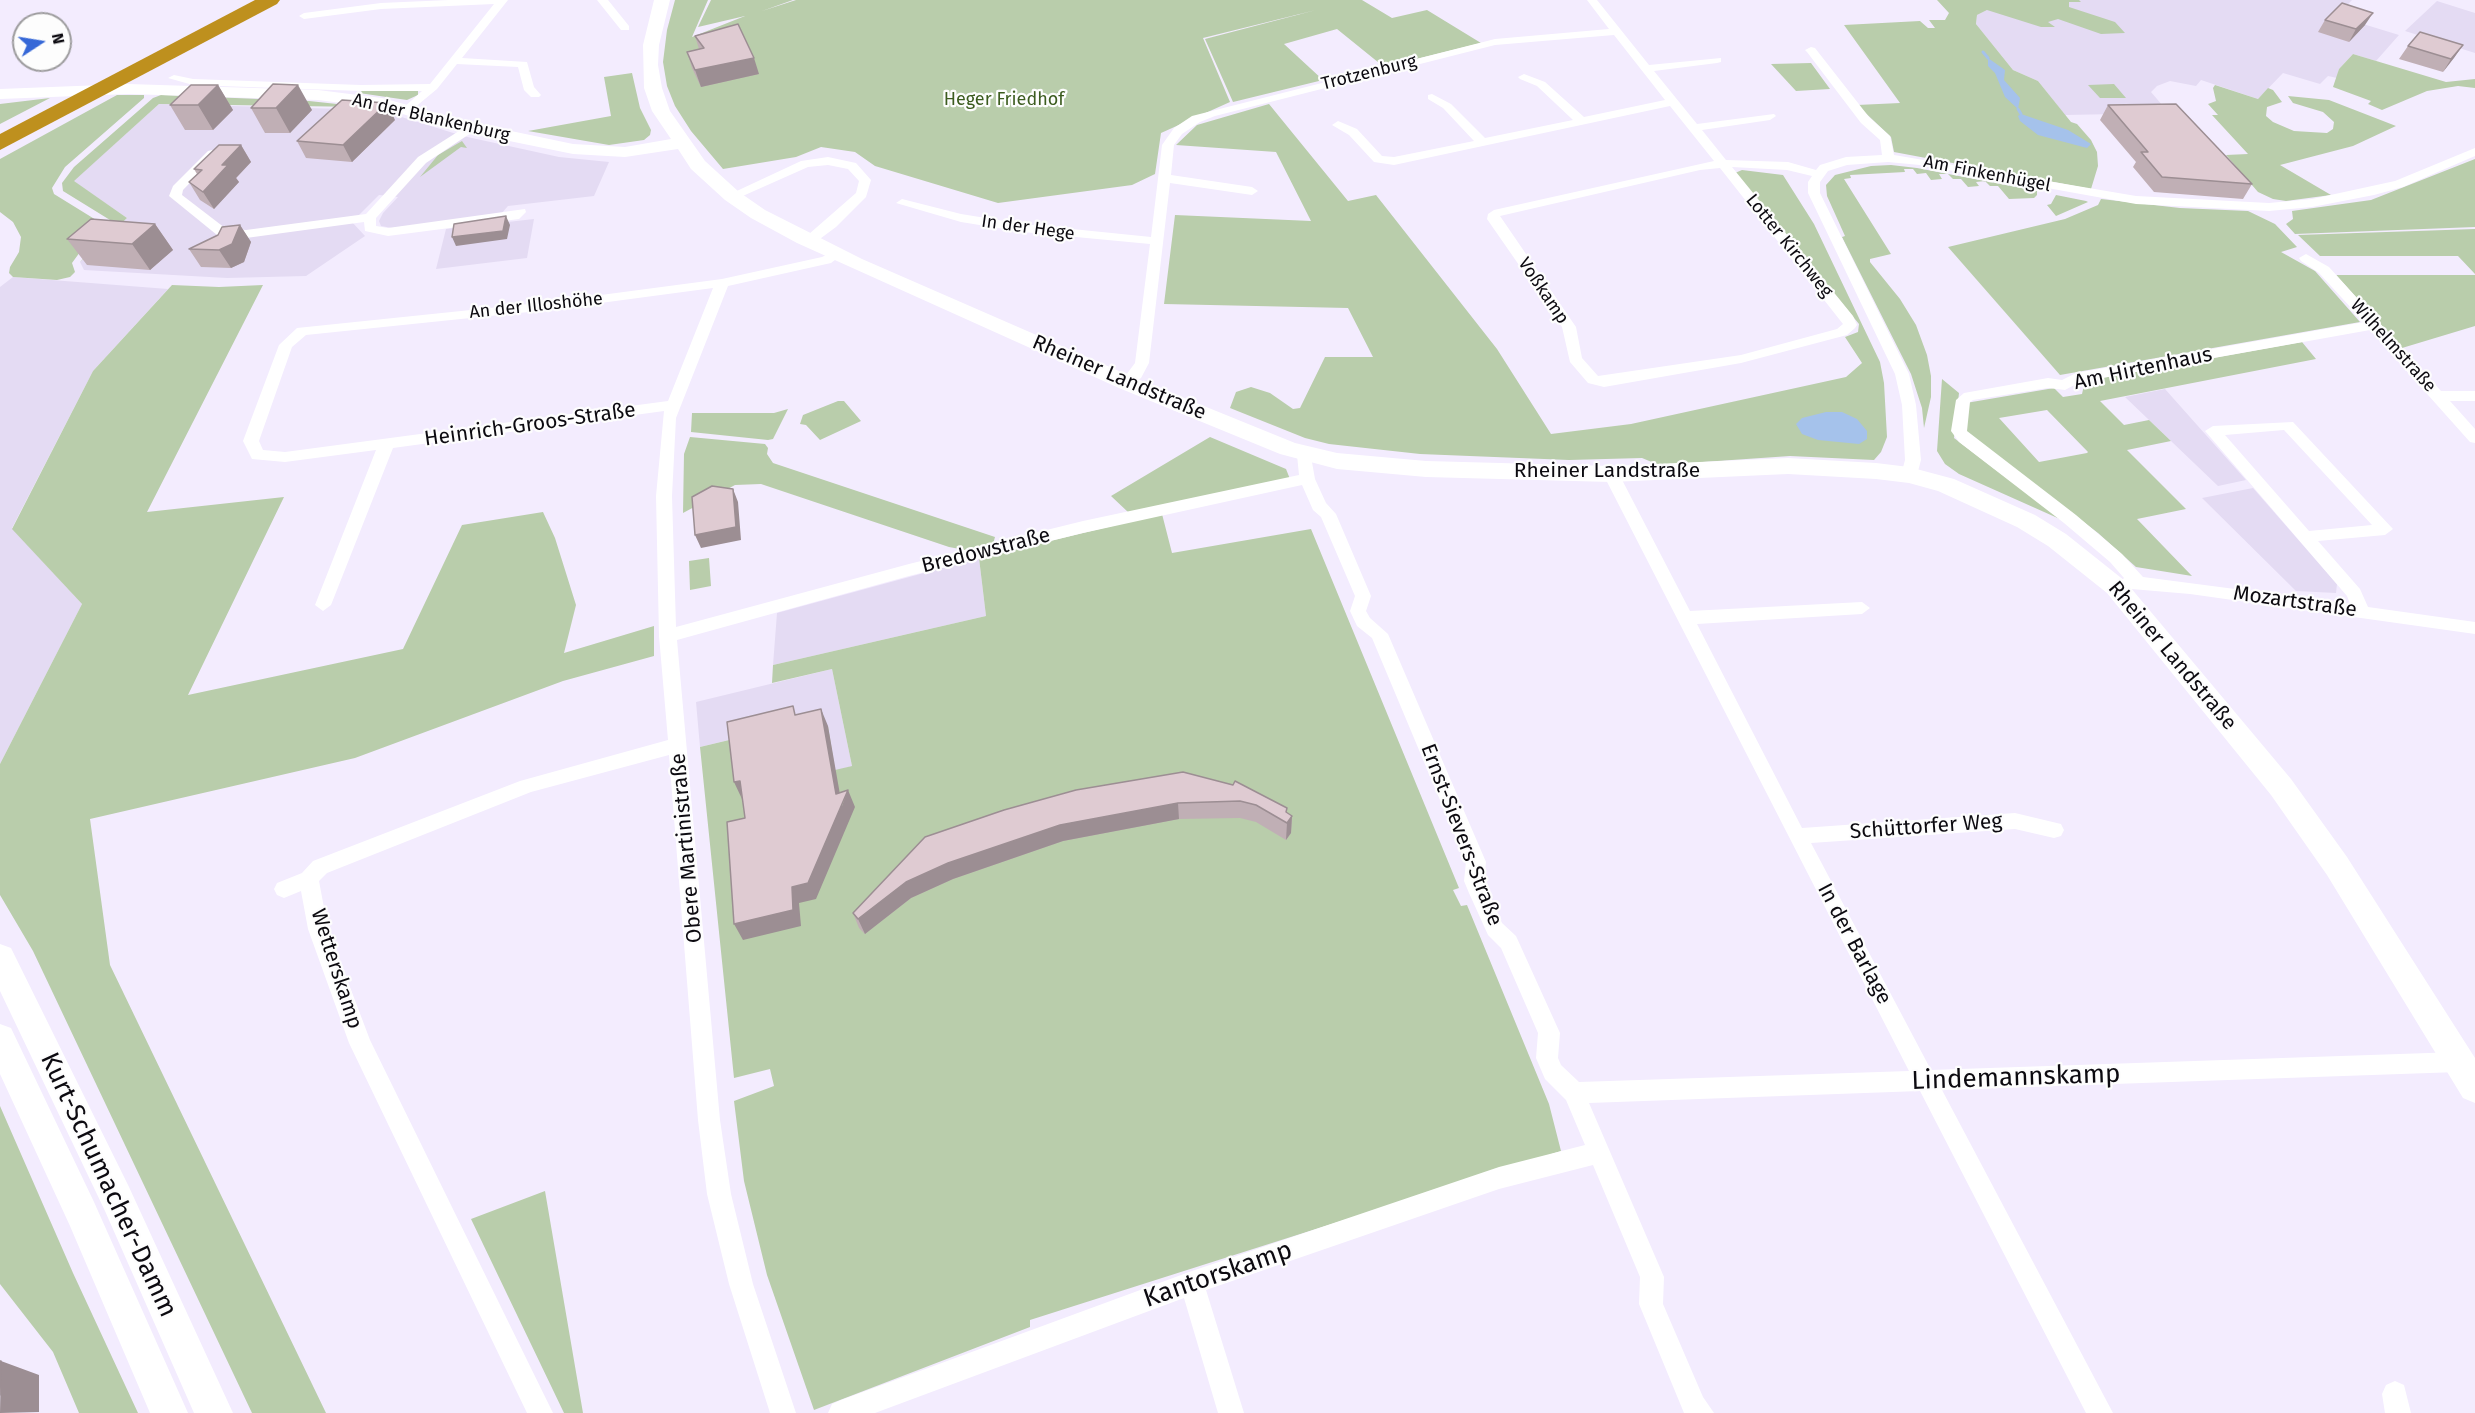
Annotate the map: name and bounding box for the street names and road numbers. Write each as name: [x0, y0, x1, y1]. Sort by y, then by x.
street label: Trotzenburg: [1319, 51, 1419, 95]
street label: An der Blankenburg: [350, 89, 512, 147]
street label: Am Finkenhügel: [1922, 151, 2052, 197]
street label: Lotter Kirchweg: [1741, 190, 1837, 302]
street label: In der Hege: [980, 211, 1076, 245]
street label: Voßkamp: [1513, 254, 1573, 328]
street label: An der Illoshöhe: [468, 288, 604, 324]
street label: Wilhelmstraße: [2346, 295, 2440, 397]
street label: Rheiner Landstraße: [1028, 330, 1210, 426]
street label: Am Hirtenhaus: [2072, 342, 2214, 396]
street label: Heinrich-Groos-Straße: [423, 398, 637, 452]
street label: Rheiner Landstraße: [1514, 458, 1700, 484]
street label: Bredowstraße: [919, 523, 1053, 579]
street label: Rheiner Landstraße: [2102, 576, 2242, 736]
street label: Mozartstraße: [2232, 581, 2358, 623]
street label: Ernst-Sievers-Straße: [1415, 741, 1507, 929]
street label: Obere Martinistraße: [666, 752, 708, 944]
street label: Schüttorfer Weg: [1849, 809, 2003, 845]
street label: In der Barlage: [1812, 879, 1896, 1009]
street label: Wetterskamp: [305, 906, 367, 1032]
street label: Kurt-Schumacher-Damm: [33, 1048, 183, 1322]
street label: Lindemannskamp: [1911, 1059, 2121, 1097]
street label: Kantorskamp: [1140, 1235, 1296, 1315]

